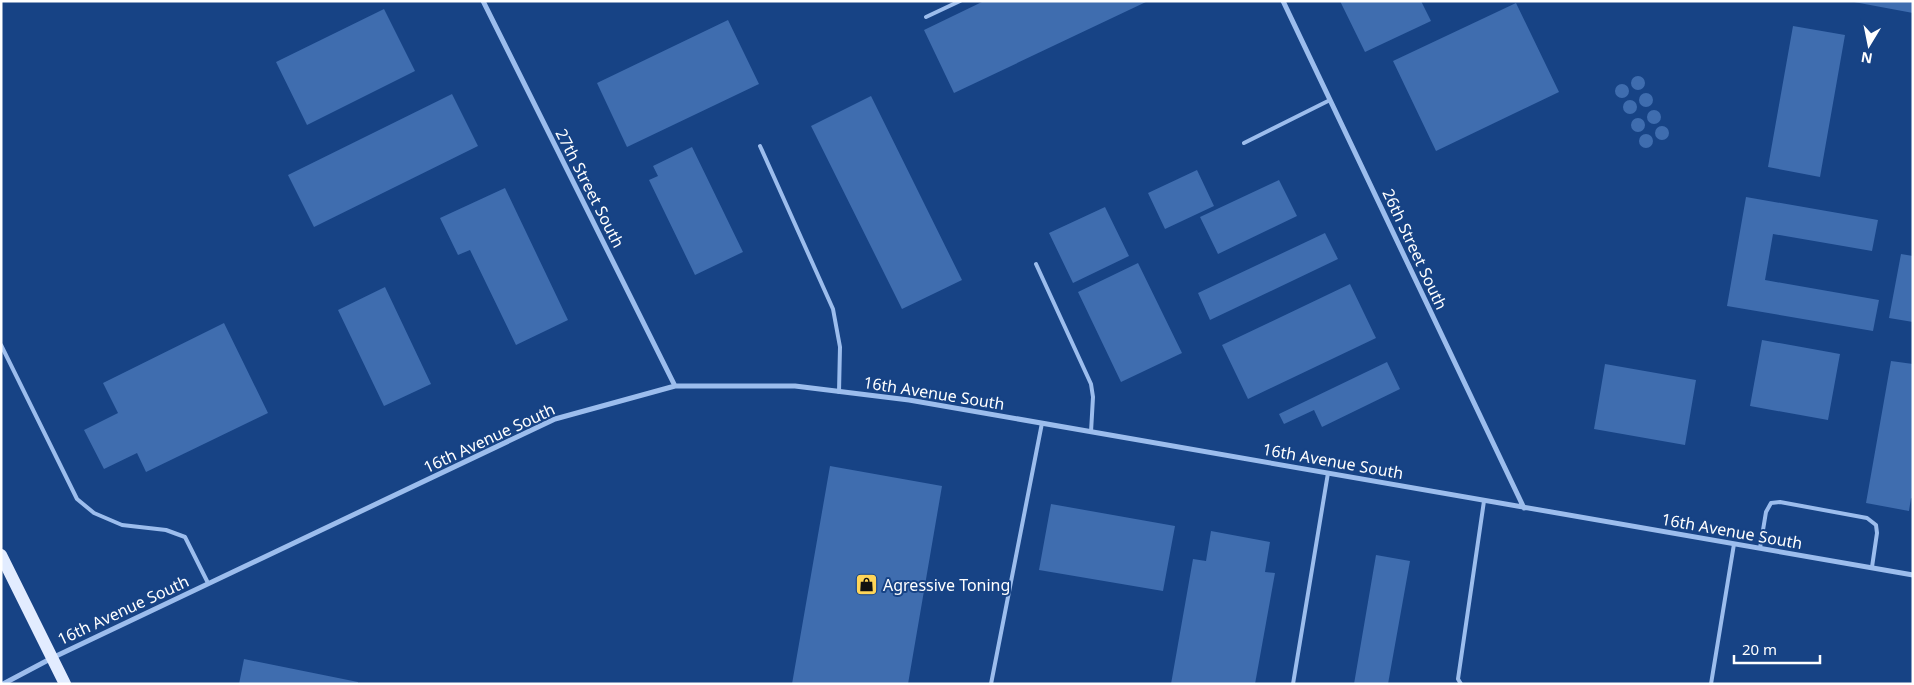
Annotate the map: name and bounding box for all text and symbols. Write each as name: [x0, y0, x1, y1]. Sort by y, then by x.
north arrow: [1844, 20, 1894, 70]
text: N: [1859, 48, 1874, 69]
street label: 27th Street South: [550, 125, 630, 251]
street label: 26th Street South: [1377, 185, 1453, 313]
street label: 16th Avenue South: [862, 371, 1006, 415]
street label: 16th Avenue South: [420, 398, 558, 478]
street label: 16th Avenue South: [1261, 438, 1405, 484]
street label: 16th Avenue South: [1660, 508, 1804, 554]
street label: 16th Avenue South: [54, 570, 192, 650]
shop icon: Agressive Toning: [855, 573, 879, 597]
place label: Agressive Toning: [883, 574, 1010, 596]
scale bar: [1734, 632, 1820, 664]
text: 20 m: [1742, 639, 1777, 659]

